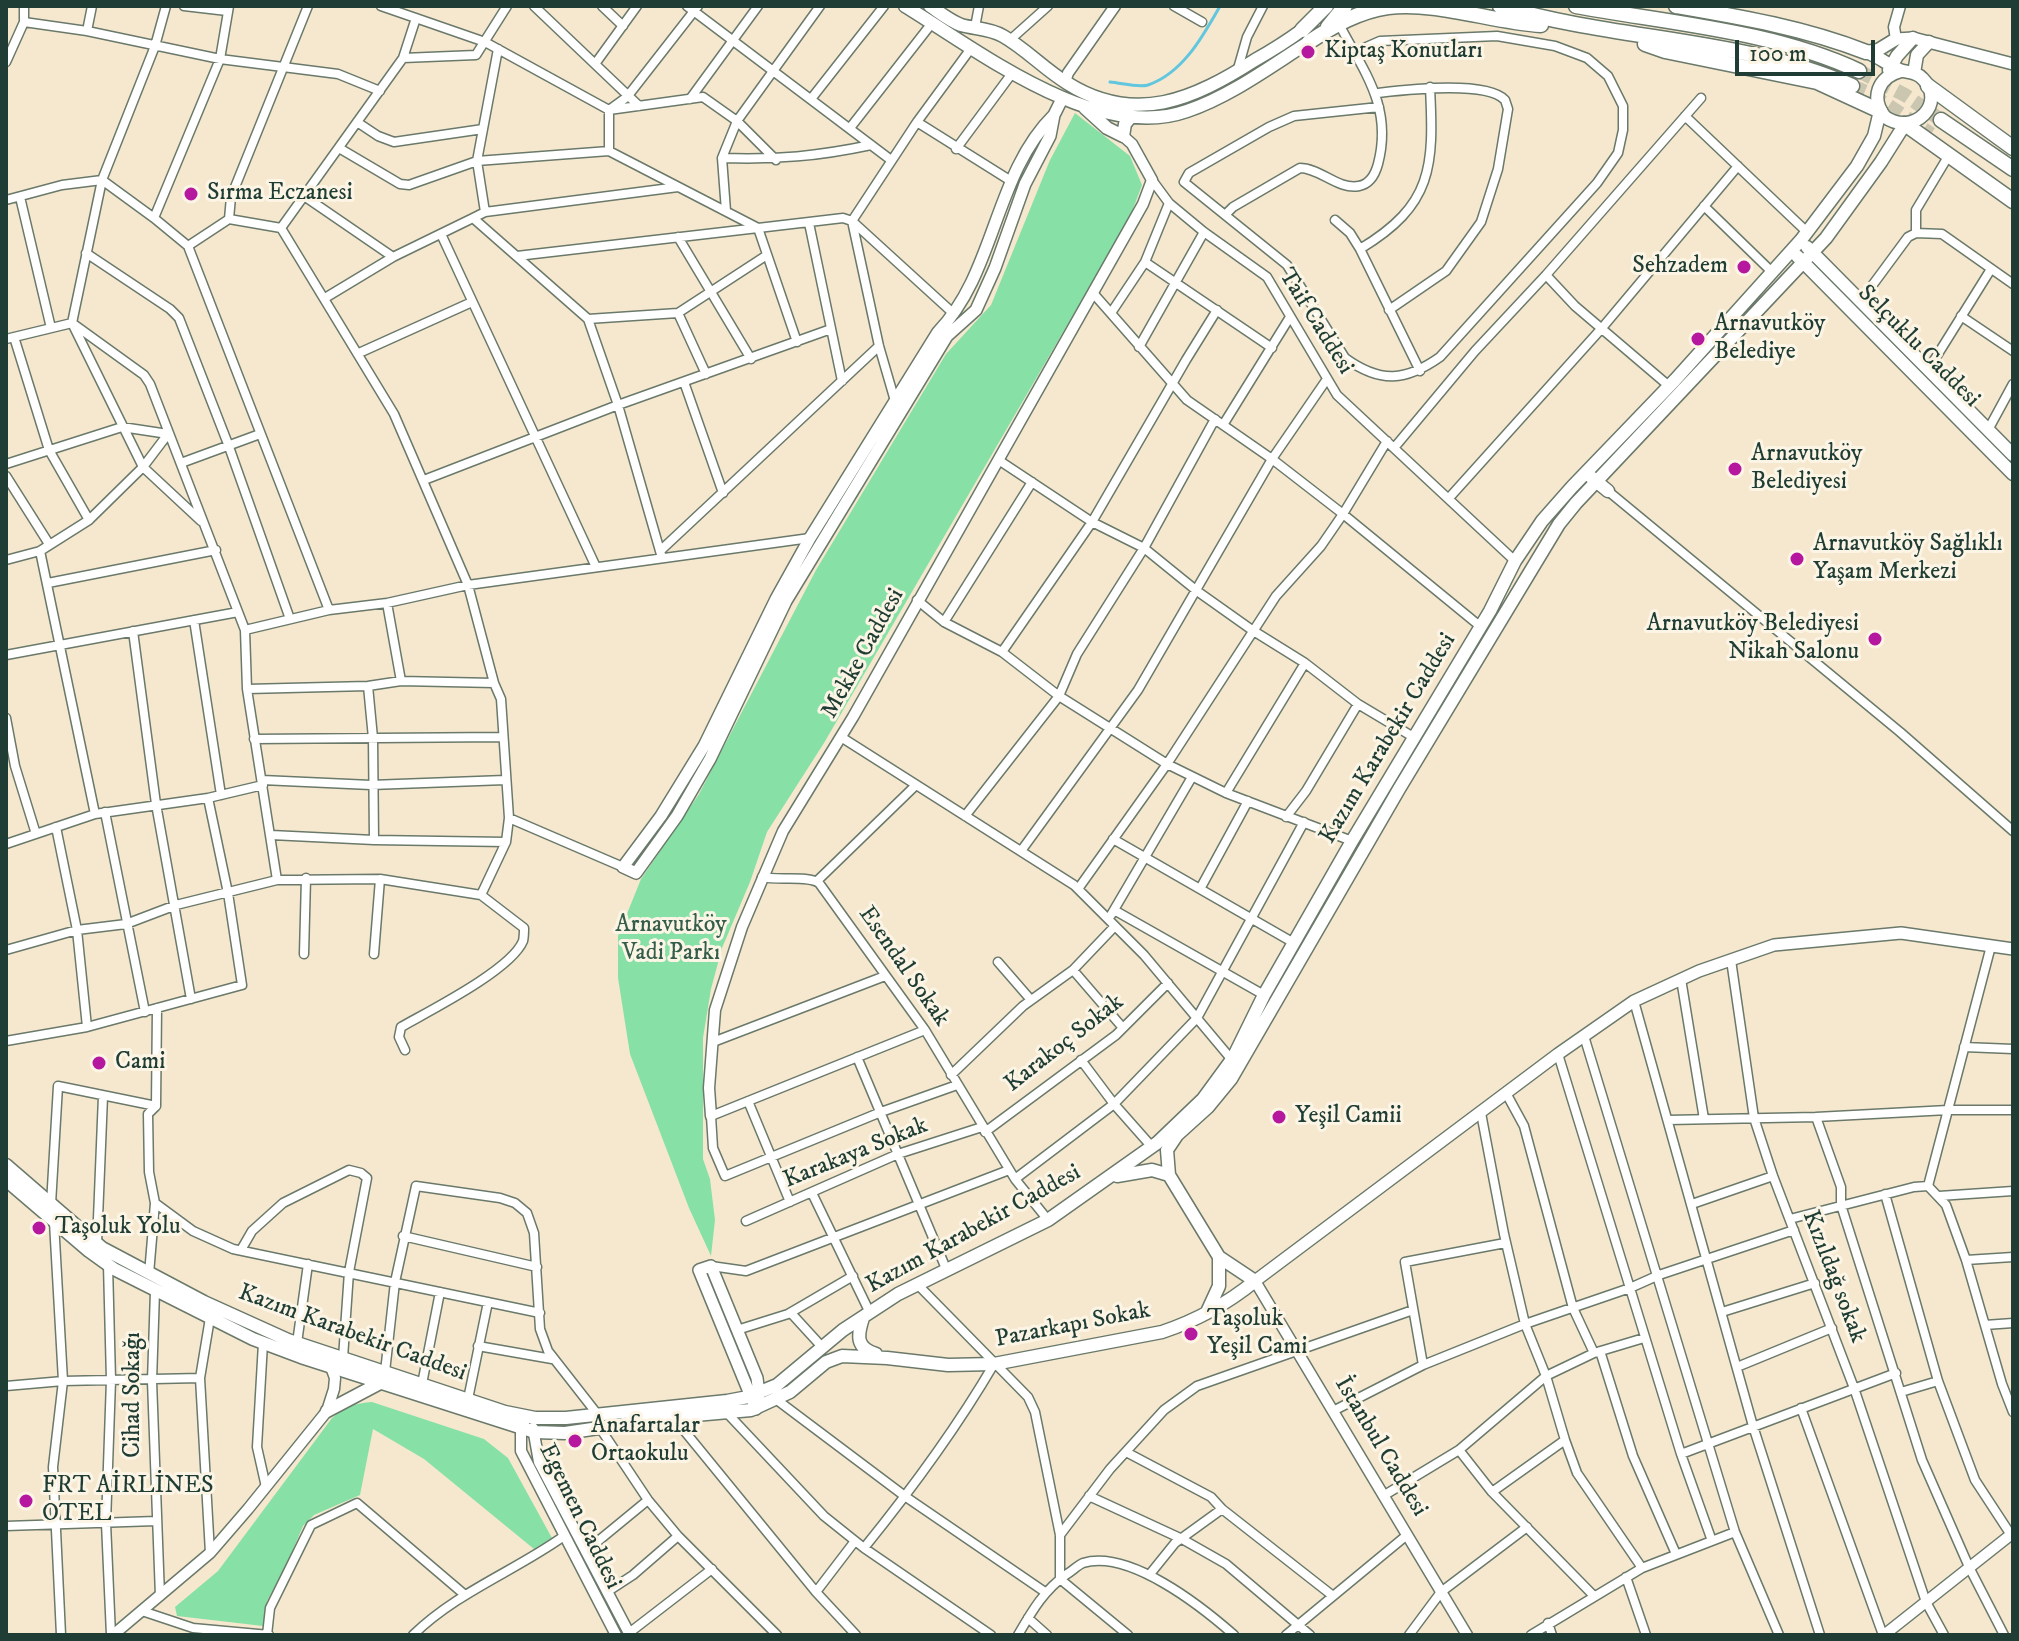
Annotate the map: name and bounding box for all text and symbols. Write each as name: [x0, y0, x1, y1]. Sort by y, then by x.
scale bar: [1739, 24, 1879, 74]
place label: Kiptaş Konutları: [1324, 38, 1483, 66]
text: 100 m: [1749, 39, 1807, 69]
marker: Kiptaş Konutları: [1299, 43, 1317, 61]
place label: Sırma Eczanesi: [207, 180, 353, 208]
marker: Sırma Eczanesi: [182, 185, 200, 203]
place label: Sehzadem: [1632, 253, 1728, 281]
marker: Sehzadem: [1735, 258, 1753, 276]
street label: Taif Caddesi: [1271, 264, 1359, 380]
street label: Selçuklu Caddesi: [1851, 280, 1985, 414]
place label: Arnavutköy Belediye: [1714, 311, 1825, 367]
marker: Arnavutköy Belediye: [1689, 330, 1707, 348]
place label: Arnavutköy Belediyesi: [1751, 441, 1862, 497]
marker: Arnavutköy Belediyesi: [1726, 460, 1744, 478]
place label: Arnavutköy Sağlıklı Yaşam Merkezi: [1813, 531, 2003, 587]
marker: Arnavutköy Sağlıklı Yaşam Merkezi: [1788, 550, 1806, 568]
street label: Mekke Caddesi: [816, 584, 912, 724]
place label: Arnavutköy Belediyesi Nikah Salonu: [1647, 611, 1859, 667]
street label: Kazım Karabekir Caddesi: [1315, 628, 1463, 850]
marker: Arnavutköy Belediyesi Nikah Salonu: [1866, 630, 1884, 648]
street label: Esendal Sokak: [851, 901, 955, 1033]
park label: Arnavutköy Vadi Parkı: [615, 912, 727, 968]
street label: Karakoç Sokak: [1000, 989, 1130, 1099]
place label: Cami: [115, 1049, 165, 1077]
marker: Cami: [90, 1054, 108, 1072]
place label: Yeşil Camii: [1295, 1103, 1402, 1131]
marker: Yeşil Camii: [1270, 1108, 1288, 1126]
street label: Karakaya Sokak: [780, 1112, 932, 1196]
street label: Kazım Karabekir Caddesi: [862, 1159, 1086, 1301]
street label: Kızıldağ sokak: [1795, 1207, 1871, 1347]
place label: Taşoluk Yolu: [55, 1214, 180, 1242]
marker: Taşoluk Yolu: [30, 1219, 48, 1237]
street label: Kazım Karabekir Caddesi: [234, 1279, 470, 1389]
street label: Pazarkapı Sokak: [993, 1297, 1153, 1355]
place label: Taşoluk Yeşil Cami: [1207, 1306, 1307, 1362]
marker: Taşoluk Yeşil Cami: [1182, 1325, 1200, 1343]
street label: Cihad Sokağı: [120, 1332, 148, 1458]
street label: İstanbul Caddesi: [1327, 1372, 1433, 1522]
place label: Anafartalar Ortaokulu: [591, 1413, 700, 1469]
marker: Anafartalar Ortaokulu: [566, 1432, 584, 1450]
street label: Egemen Caddesi: [531, 1439, 627, 1595]
place label: FRT AİRLİNES OTEL: [42, 1473, 214, 1529]
marker: FRT AİRLİNES OTEL: [17, 1492, 35, 1510]

